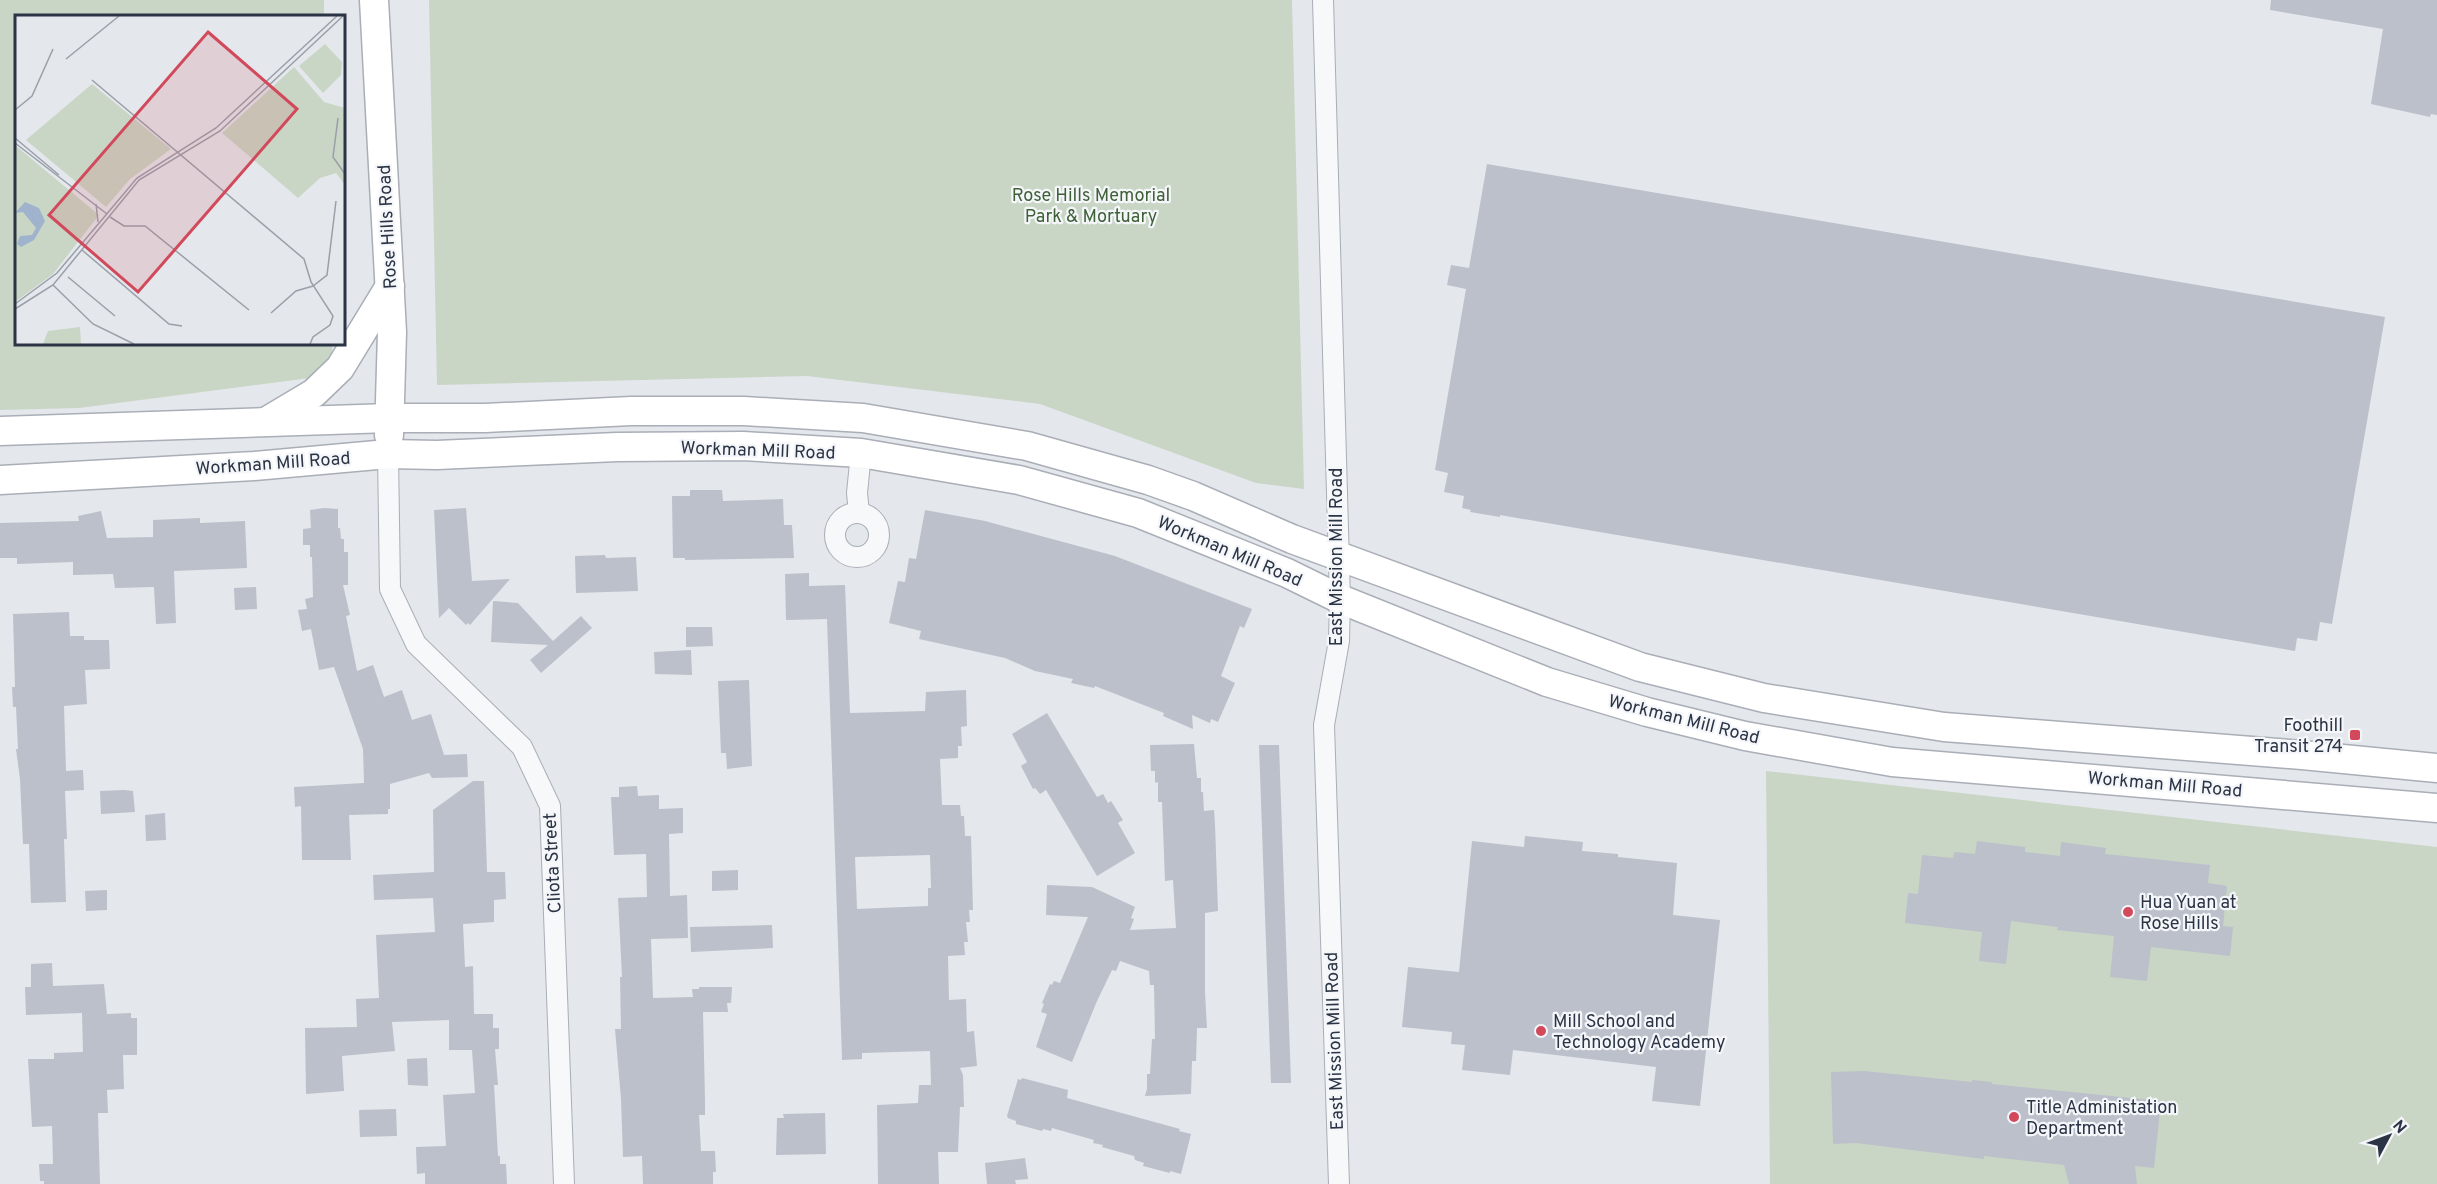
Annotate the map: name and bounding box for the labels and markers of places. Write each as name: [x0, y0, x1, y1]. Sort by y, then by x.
place label: Foothill Transit 274: [2254, 715, 2343, 759]
marker: Foothill Transit 274: [2348, 728, 2362, 742]
place label: Hua Yuan at Rose Hills: [2140, 892, 2237, 936]
marker: Hua Yuan at Rose Hills: [2121, 905, 2135, 919]
place label: Mill School and Technology Academy: [1553, 1011, 1725, 1055]
marker: Mill School and Technology Academy: [1534, 1024, 1548, 1038]
place label: Title Administation Department: [2026, 1097, 2177, 1141]
marker: Title Administation Department: [2007, 1110, 2021, 1124]

